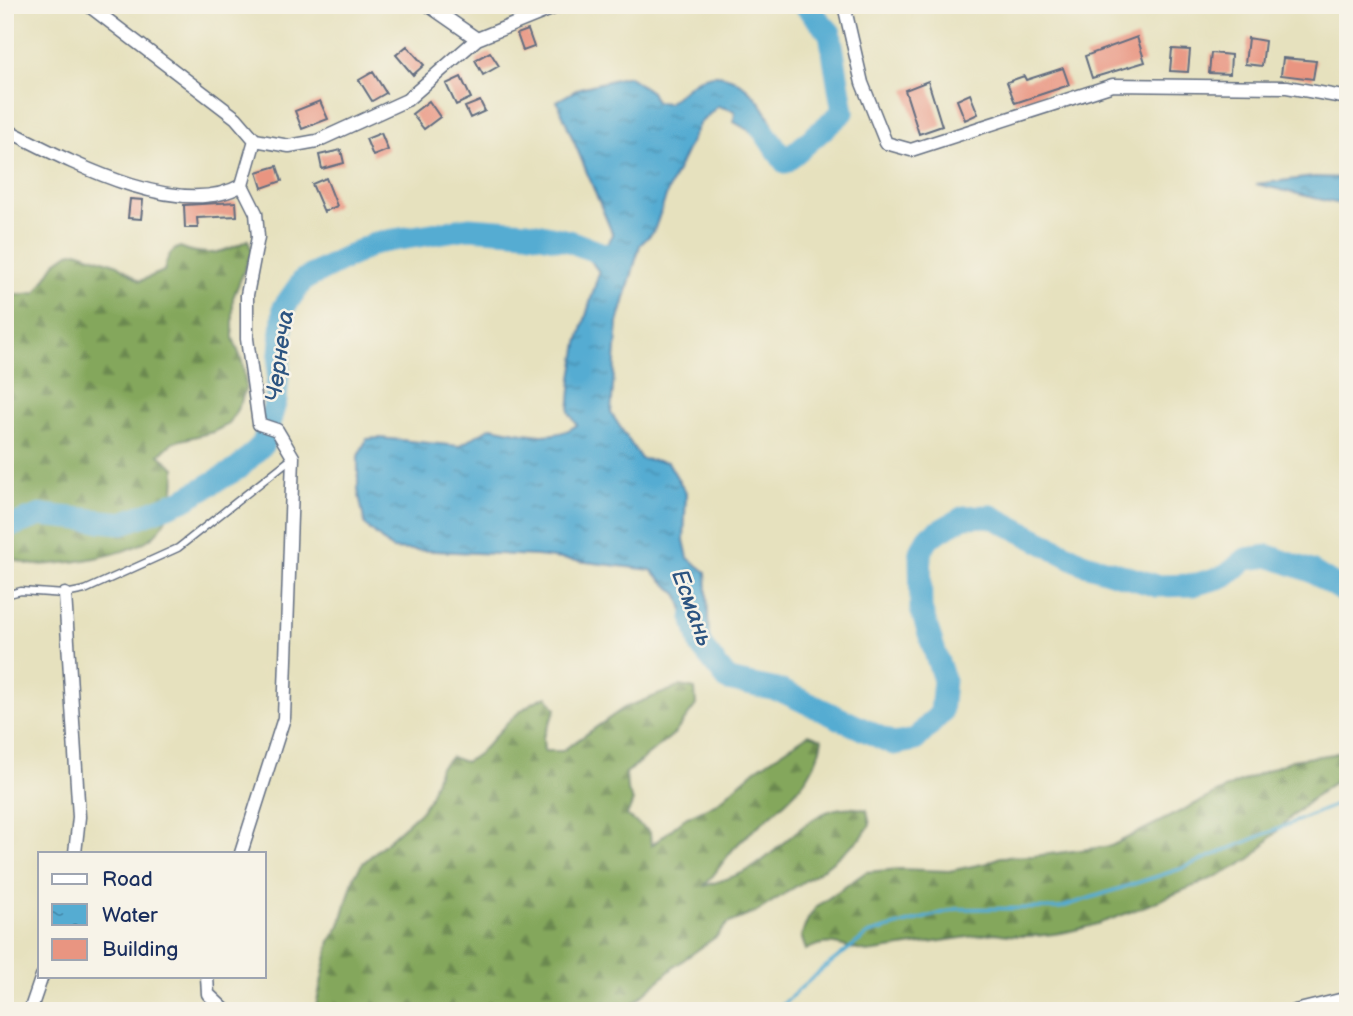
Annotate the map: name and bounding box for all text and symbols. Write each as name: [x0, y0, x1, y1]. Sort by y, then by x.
water label: Чернеча: [260, 308, 300, 404]
water label: Есмань: [665, 566, 719, 650]
legend: [38, 852, 266, 978]
text: Road: [102, 867, 153, 892]
text: Water: [102, 903, 158, 928]
text: Building: [102, 937, 178, 962]

